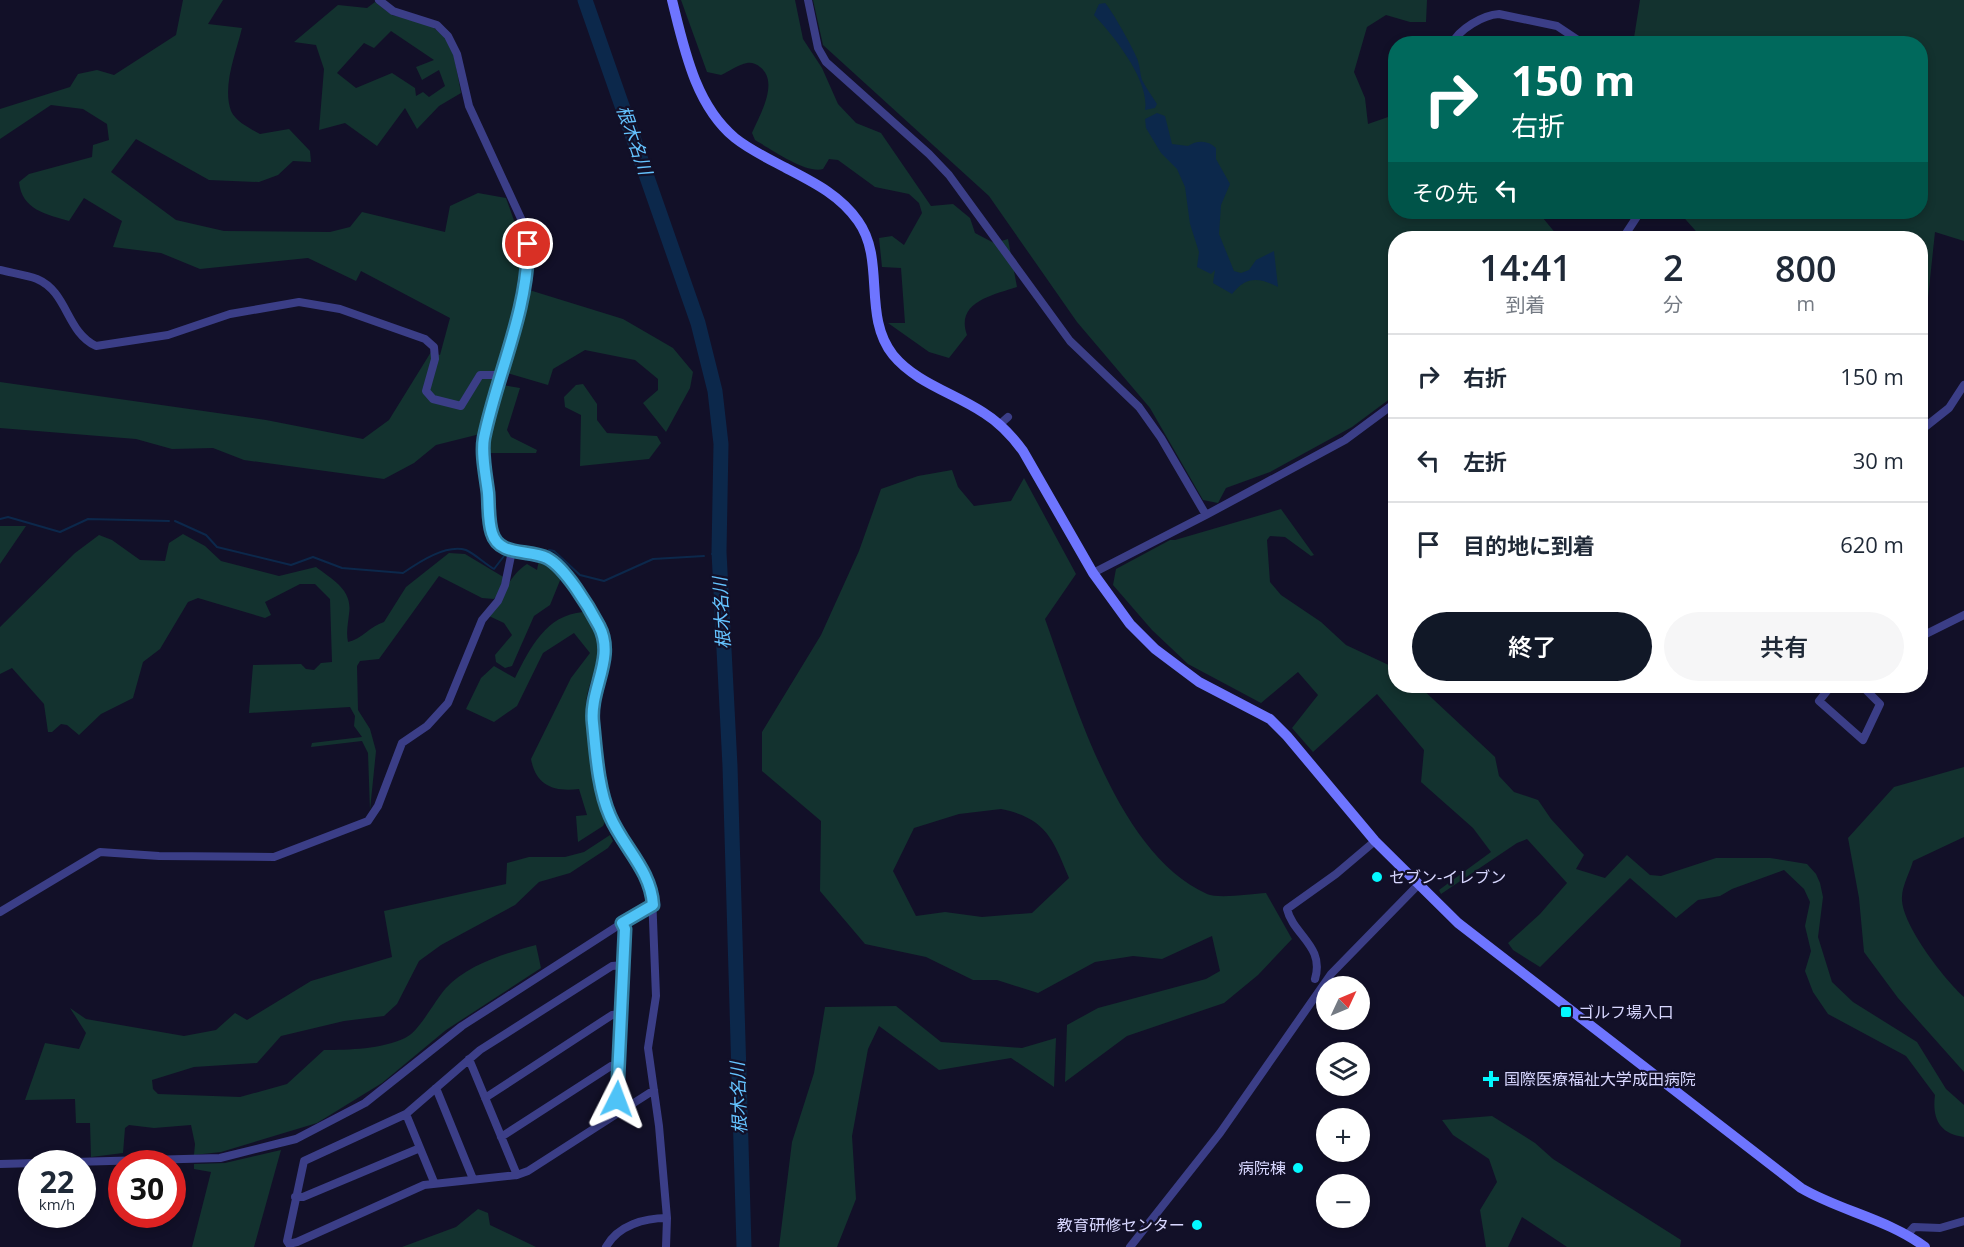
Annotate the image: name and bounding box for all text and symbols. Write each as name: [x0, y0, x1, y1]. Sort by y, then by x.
text: 150 m: [1511, 51, 1635, 108]
icon: right: [1412, 60, 1490, 138]
water label: 根木名川: [612, 102, 659, 180]
text: 右折: [1511, 107, 1565, 144]
icon: left: [1490, 174, 1523, 207]
text: その先: [1412, 177, 1478, 207]
pin: [502, 218, 553, 269]
icon: arrive: [511, 227, 544, 260]
text: 14:41: [1479, 243, 1572, 292]
text: 2: [1663, 243, 1684, 292]
text: 800: [1775, 244, 1837, 293]
text: m: [1797, 290, 1815, 317]
text: 到着: [1505, 291, 1545, 318]
text: 分: [1663, 291, 1683, 318]
icon: right: [1412, 360, 1445, 393]
text: 150 m: [1840, 361, 1904, 391]
text: 右折: [1463, 362, 1507, 392]
icon: left: [1412, 444, 1445, 477]
text: 30 m: [1853, 445, 1904, 475]
text: 左折: [1463, 446, 1507, 476]
icon: arrive: [1412, 528, 1445, 561]
text: 620 m: [1840, 529, 1904, 559]
text: 目的地に到着: [1463, 530, 1595, 560]
water label: 根木名川: [707, 574, 735, 650]
button: 終了: [1412, 612, 1652, 681]
button: 共有: [1664, 612, 1904, 681]
place label: セブン-イレブン: [1389, 866, 1506, 888]
marker: セブン-イレブン: [1370, 870, 1384, 884]
north arrow: [1316, 976, 1370, 1030]
map controls: [1316, 976, 1370, 1228]
place label: ゴルフ場入口: [1578, 1001, 1674, 1023]
marker: ゴルフ場入口: [1559, 1005, 1573, 1019]
button: layers: [1316, 1042, 1370, 1096]
water label: 根木名川: [725, 1060, 751, 1134]
position arrow: [585, 1067, 649, 1131]
place label: 国際医療福祉大学成田病院: [1504, 1068, 1696, 1090]
marker: 国際医療福祉大学成田病院: [1482, 1070, 1500, 1088]
button: +: [1316, 1108, 1370, 1162]
speed limit sign: 30: [108, 1150, 186, 1228]
place label: 病院棟: [1238, 1157, 1286, 1179]
text: 22: [40, 1161, 74, 1202]
marker: 病院棟: [1291, 1161, 1305, 1175]
button: −: [1316, 1174, 1370, 1228]
text: km/h: [39, 1194, 75, 1214]
place label: 教育研修センター: [1057, 1214, 1185, 1236]
marker: 教育研修センター: [1190, 1218, 1204, 1232]

